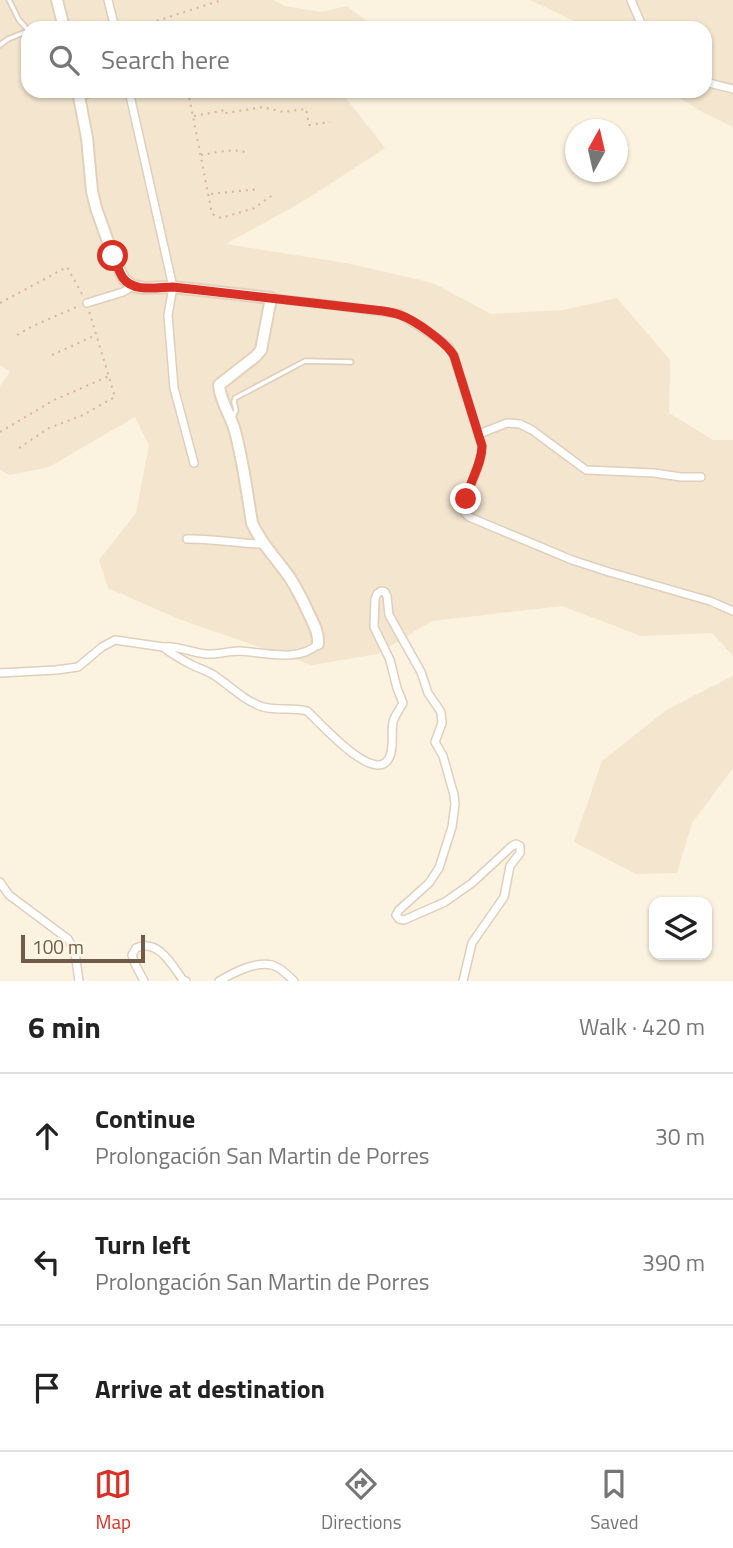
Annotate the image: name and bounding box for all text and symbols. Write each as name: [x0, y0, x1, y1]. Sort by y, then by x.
search box: [21, 21, 712, 98]
text: Search here: [101, 40, 230, 79]
icon: search: [45, 41, 83, 79]
north arrow: [565, 119, 628, 182]
route start: [97, 240, 128, 271]
route end: [450, 483, 481, 514]
map controls: [649, 897, 712, 960]
button: layers: [649, 897, 712, 960]
scale bar: [21, 932, 145, 964]
text: 100 m: [32, 932, 84, 961]
text: 6 min: [28, 1004, 101, 1050]
text: Walk · 420 m: [579, 1009, 705, 1044]
text: Continue: [95, 1099, 195, 1138]
icon: ahead: [28, 1117, 66, 1155]
text: 30 m: [655, 1119, 705, 1154]
text: Prolongación San Martin de Porres: [95, 1138, 430, 1173]
text: Turn left: [95, 1225, 190, 1264]
icon: left: [28, 1243, 66, 1281]
text: 390 m: [642, 1245, 705, 1280]
text: Prolongación San Martin de Porres: [95, 1264, 430, 1299]
icon: arrive: [28, 1369, 66, 1407]
text: Arrive at destination: [95, 1369, 325, 1408]
tab: Map: [94, 1465, 132, 1536]
tab: Directions: [321, 1465, 402, 1536]
tab: Saved: [590, 1465, 639, 1536]

